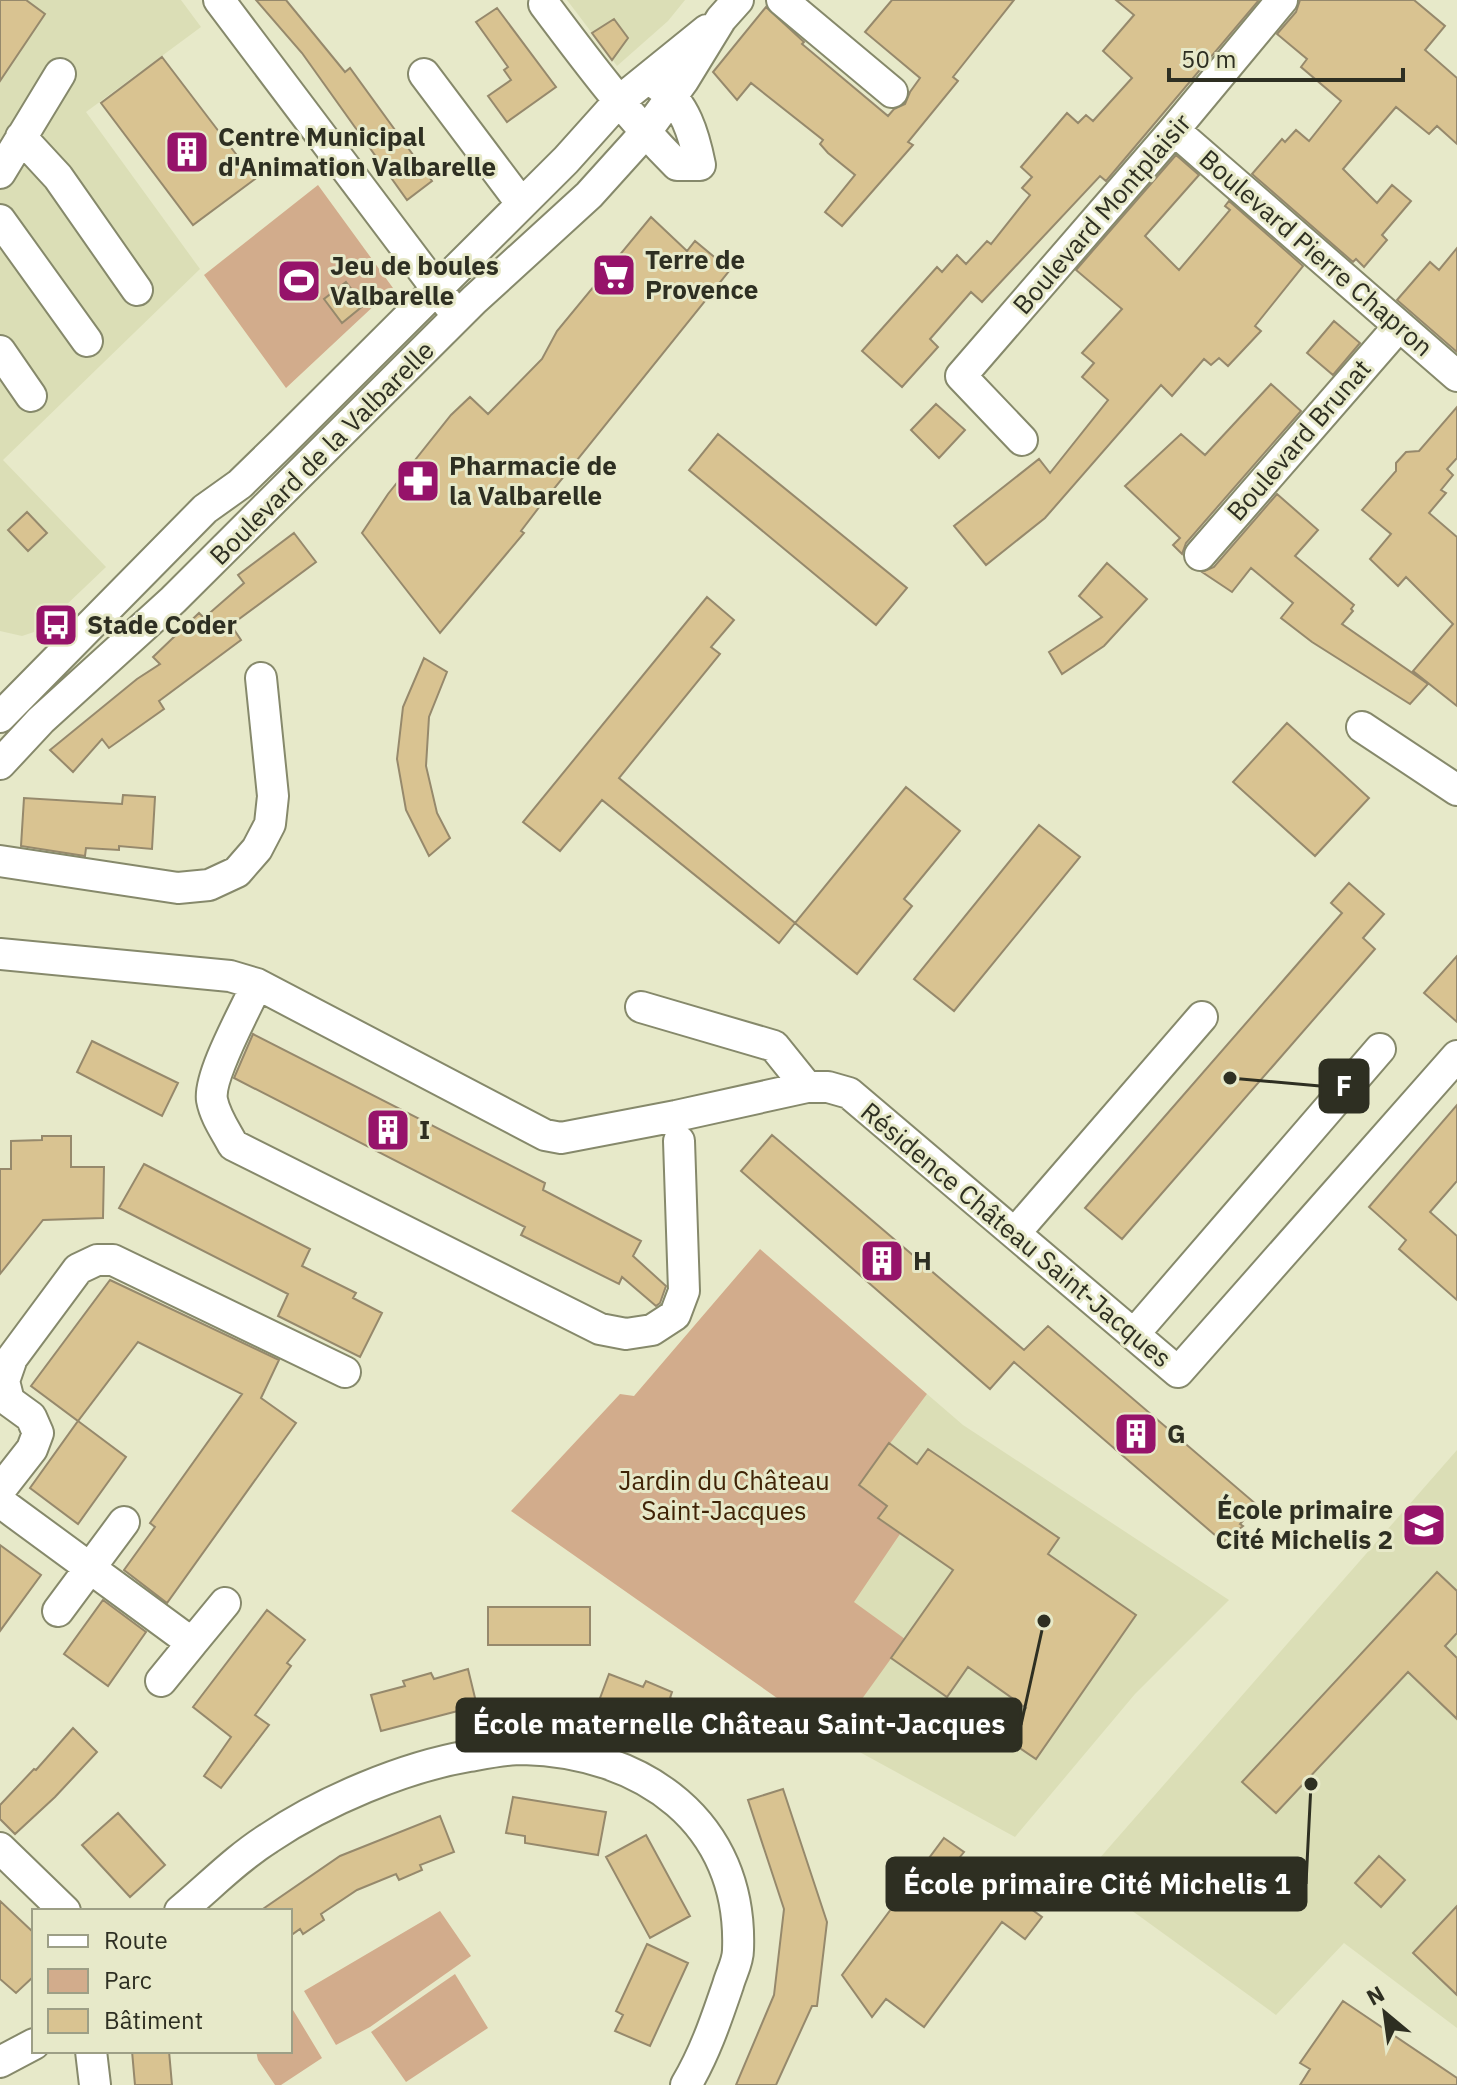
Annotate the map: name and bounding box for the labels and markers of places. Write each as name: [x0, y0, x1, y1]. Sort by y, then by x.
place label: Centre Municipal d'Animation Valbarelle: [218, 119, 496, 183]
building icon: Centre Municipal d'Animation Valbarelle: [163, 128, 211, 176]
place label: Terre de Provence: [645, 242, 758, 306]
place label: Jeu de boules Valbarelle: [330, 248, 499, 312]
supermarket icon: Terre de Provence: [590, 251, 638, 299]
sports icon: Jeu de boules Valbarelle: [275, 257, 323, 305]
place label: Pharmacie de la Valbarelle: [449, 448, 617, 512]
pharmacy icon: Pharmacie de la Valbarelle: [394, 457, 442, 505]
bus stop icon: Stade Coder: [32, 601, 80, 649]
place label: Stade Coder: [87, 607, 237, 641]
callout: F: [1320, 1060, 1368, 1112]
building icon: I: [364, 1106, 412, 1154]
place label: I: [419, 1112, 430, 1146]
building icon: H: [858, 1237, 906, 1285]
place label: H: [913, 1243, 932, 1277]
building icon: G: [1112, 1410, 1160, 1458]
place label: G: [1167, 1416, 1186, 1450]
place label: École primaire Cité Michelis 2: [1216, 1492, 1393, 1556]
school or university icon: École primaire Cité Michelis 2: [1400, 1501, 1448, 1549]
callout: École maternelle Château Saint-Jacques: [457, 1699, 1021, 1751]
callout: École primaire Cité Michelis 1: [887, 1858, 1306, 1910]

